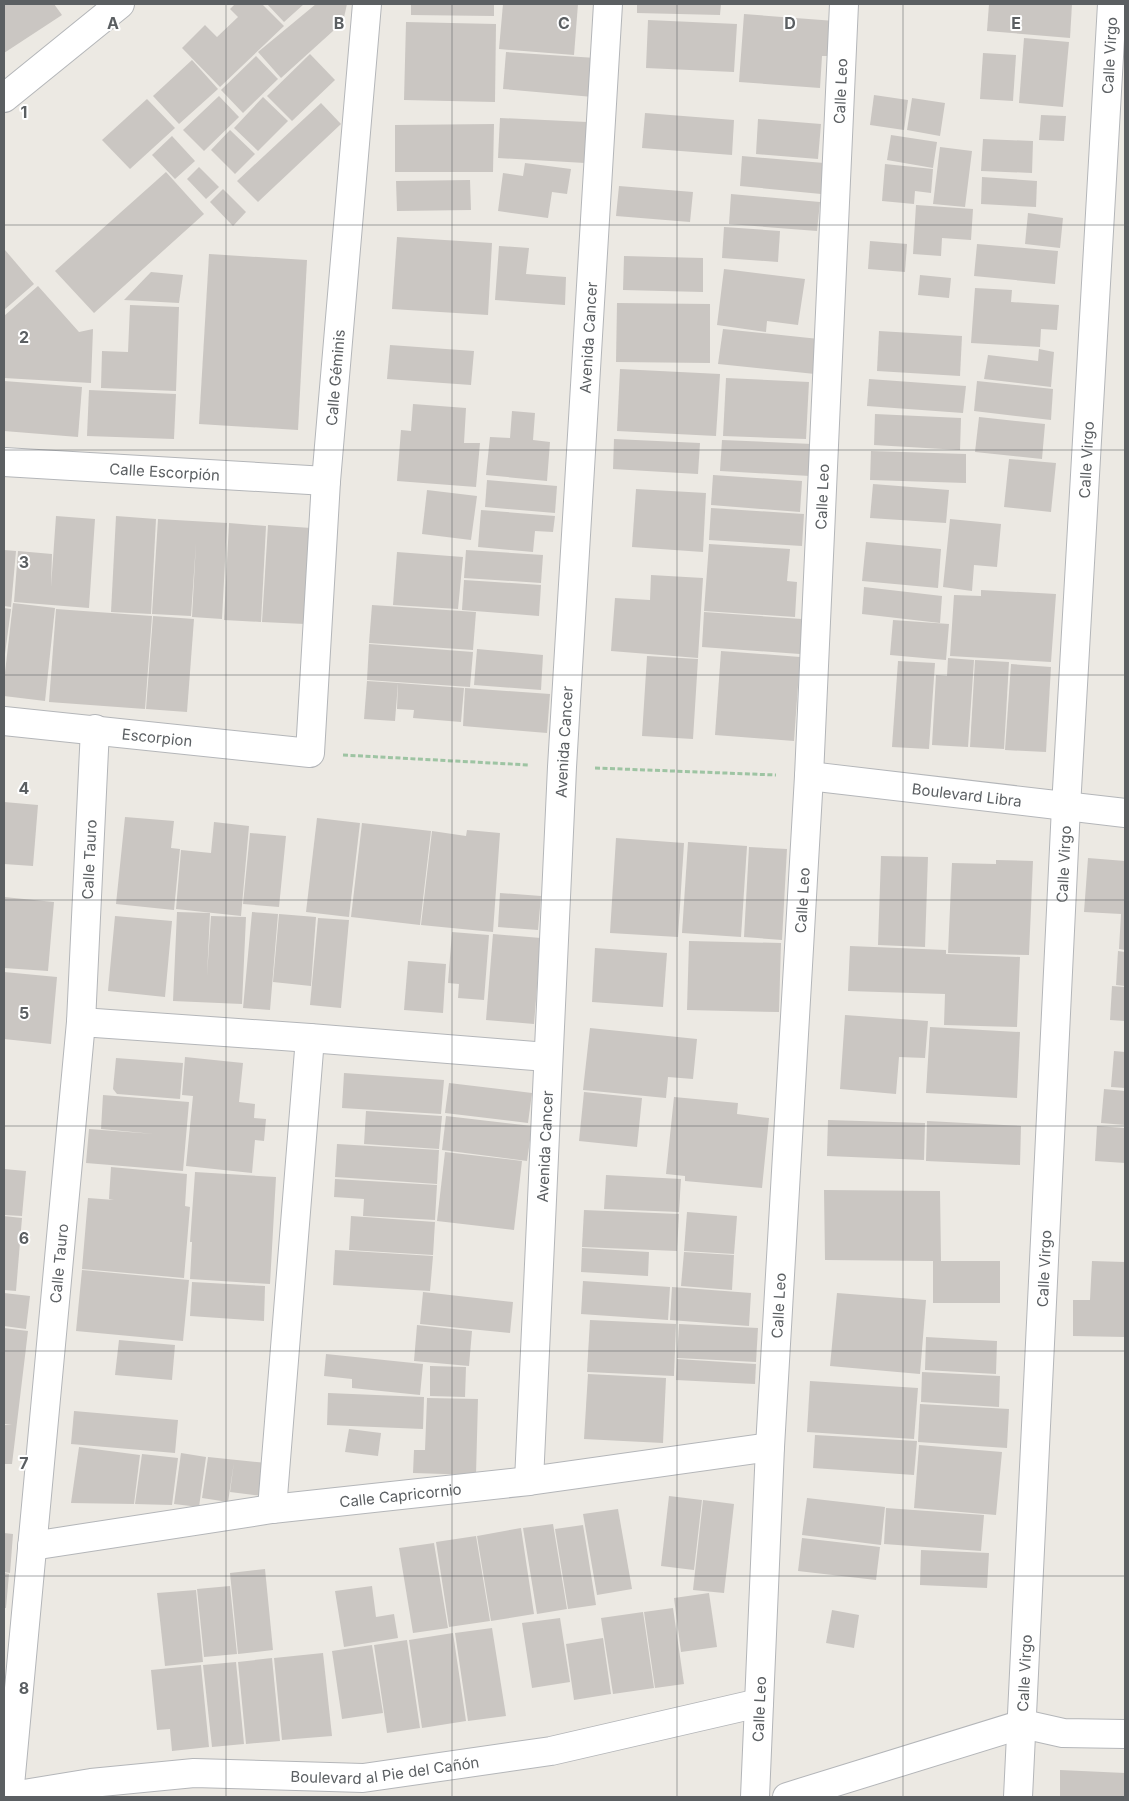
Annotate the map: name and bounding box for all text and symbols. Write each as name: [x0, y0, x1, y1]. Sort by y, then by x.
text: A: [107, 13, 119, 33]
text: B: [334, 13, 344, 33]
text: C: [558, 13, 570, 33]
text: D: [784, 13, 796, 33]
text: E: [1011, 13, 1021, 33]
street label: Calle Virgo: [1097, 16, 1121, 95]
street label: Calle Leo: [829, 58, 851, 124]
text: 1: [21, 102, 27, 122]
street label: Avenida Cancer: [575, 281, 601, 394]
text: 2: [19, 327, 29, 347]
street label: Calle Géminis: [321, 328, 349, 427]
street label: Calle Virgo: [1074, 421, 1098, 499]
street label: Calle Escorpión: [109, 459, 221, 484]
street label: Calle Leo: [811, 463, 833, 530]
text: 3: [19, 552, 29, 572]
street label: Avenida Cancer: [551, 685, 576, 798]
street label: Escorpion: [121, 724, 194, 750]
text: 4: [19, 778, 30, 798]
street label: Boulevard Libra: [911, 779, 1023, 810]
street label: Calle Tauro: [77, 819, 100, 900]
street label: Calle Virgo: [1052, 825, 1075, 903]
street label: Calle Leo: [790, 867, 813, 934]
text: 5: [19, 1003, 29, 1023]
street label: Avenida Cancer: [532, 1090, 557, 1203]
street label: Calle Tauro: [45, 1223, 72, 1304]
text: 6: [19, 1228, 29, 1248]
street label: Calle Virgo: [1032, 1230, 1055, 1308]
street label: Calle Leo: [767, 1272, 790, 1339]
text: 7: [19, 1453, 29, 1473]
street label: Calle Capricornio: [338, 1479, 462, 1511]
street label: Calle Virgo: [1013, 1634, 1035, 1712]
street label: Calle Leo: [748, 1676, 770, 1742]
text: 8: [19, 1678, 29, 1698]
street label: Boulevard al Pie del Cañón: [290, 1752, 480, 1788]

